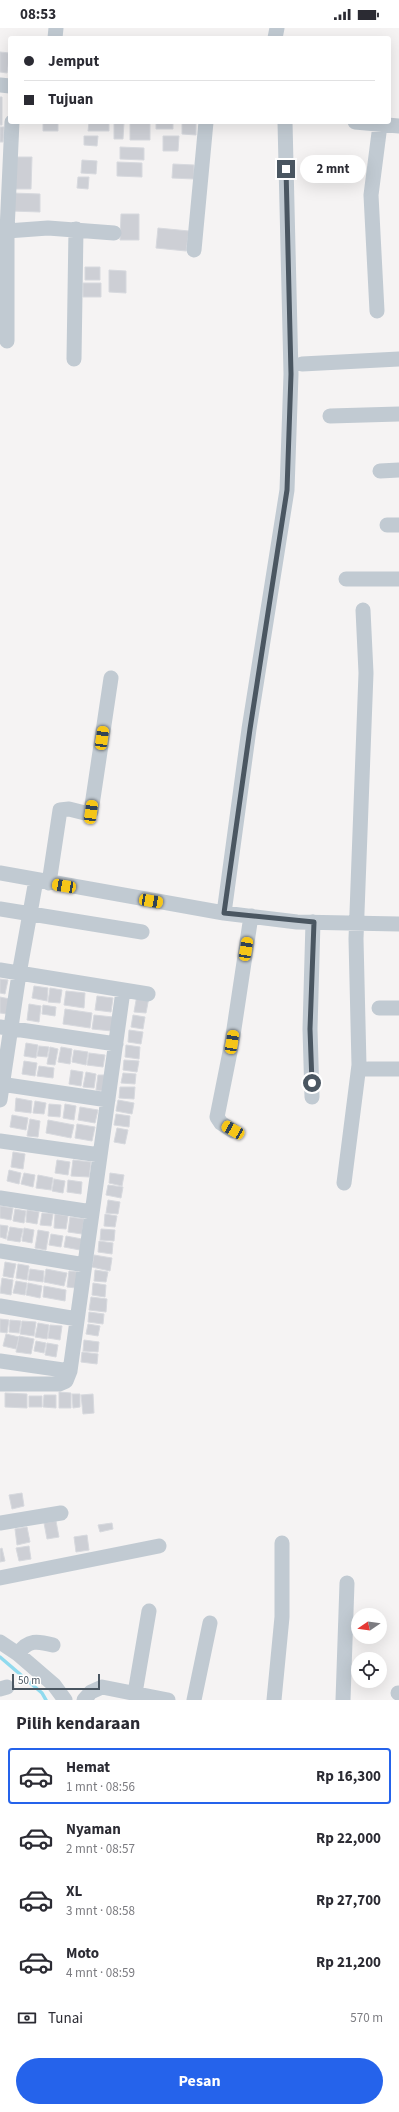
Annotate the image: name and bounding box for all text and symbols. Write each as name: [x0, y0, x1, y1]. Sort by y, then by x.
text: 08:53: [20, 4, 56, 25]
text: Jemput: [48, 51, 99, 72]
text: Tujuan: [48, 89, 93, 110]
callout: 2 mnt: [300, 155, 366, 183]
route end: [277, 160, 295, 178]
text: 2 mnt: [316, 160, 350, 178]
car: [94, 725, 110, 751]
car: [83, 799, 99, 825]
car: [51, 878, 77, 894]
car: [138, 893, 164, 909]
car: [238, 936, 254, 962]
car: [224, 1029, 240, 1055]
route start: [303, 1074, 321, 1092]
car: [220, 1119, 246, 1141]
north arrow: [351, 1608, 387, 1644]
map controls: [351, 1608, 387, 1688]
button: locate: [351, 1652, 387, 1688]
scale bar: [12, 1672, 100, 1691]
text: 50 m: [18, 1673, 40, 1688]
text: Pilih kendaraan: [16, 1711, 140, 1736]
text: Hemat: [66, 1757, 110, 1778]
icon: car: [18, 1758, 54, 1794]
text: Rp 16,300: [316, 1766, 381, 1787]
text: 1 mnt · 08:56: [66, 1778, 135, 1796]
text: Nyaman: [66, 1819, 121, 1840]
icon: car: [18, 1820, 54, 1856]
text: Rp 22,000: [316, 1828, 381, 1849]
text: 2 mnt · 08:57: [66, 1840, 135, 1858]
text: XL: [66, 1881, 82, 1902]
icon: car: [18, 1882, 54, 1918]
text: Rp 27,700: [316, 1890, 381, 1911]
text: 3 mnt · 08:58: [66, 1902, 135, 1920]
text: Moto: [66, 1943, 99, 1964]
icon: car: [18, 1944, 54, 1980]
text: Rp 21,200: [316, 1952, 381, 1973]
text: 4 mnt · 08:59: [66, 1964, 135, 1982]
icon: cash: [16, 2007, 38, 2029]
text: Tunai: [48, 2008, 83, 2029]
text: 570 m: [350, 2009, 383, 2027]
button: Pesan: [16, 2058, 383, 2104]

